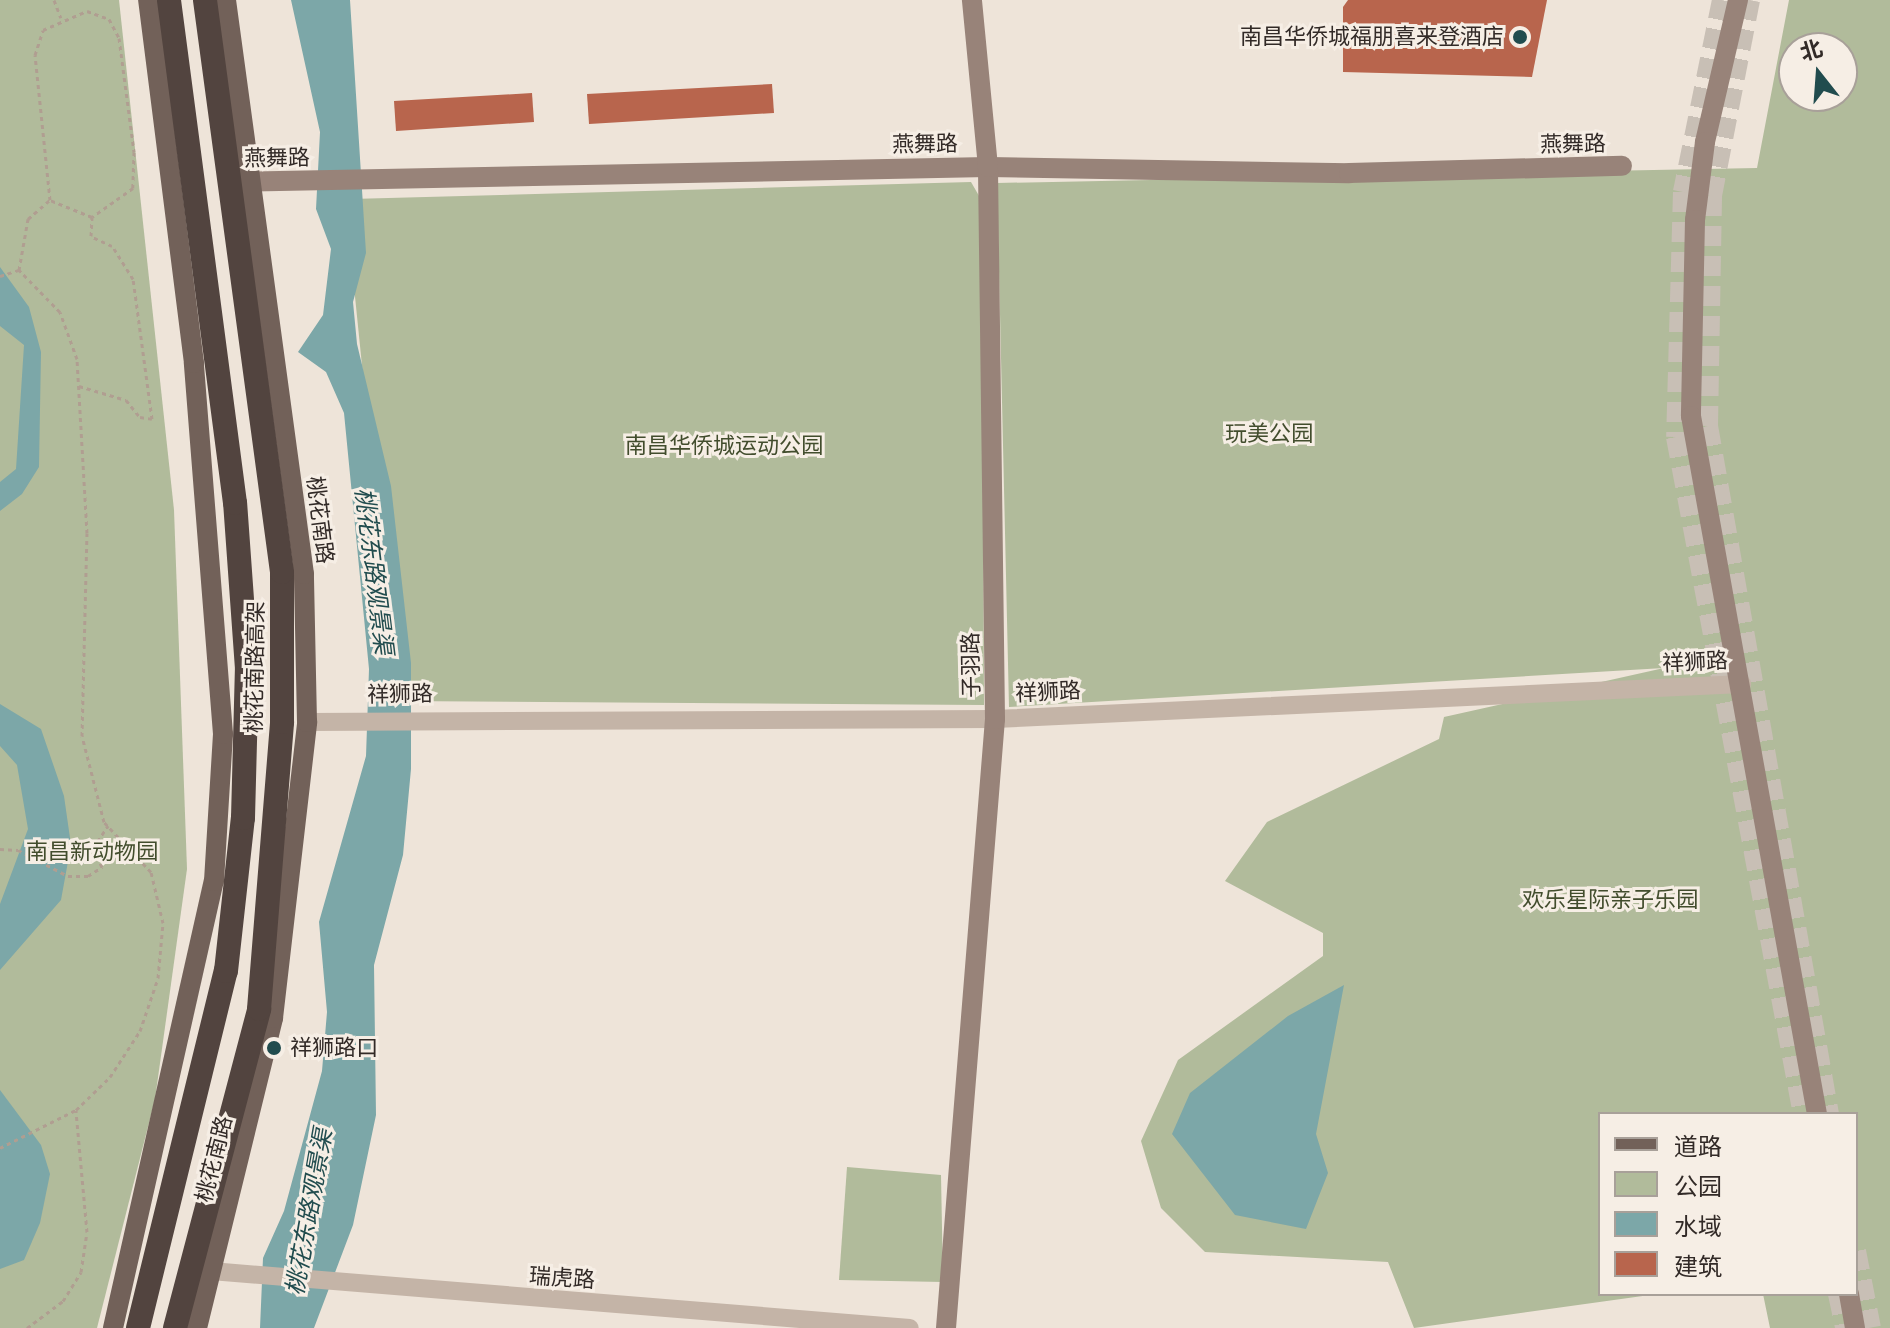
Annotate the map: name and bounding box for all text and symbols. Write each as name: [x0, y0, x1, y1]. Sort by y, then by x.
place label: 南昌华侨城福朋喜来登酒店: [1240, 24, 1504, 50]
marker: 南昌华侨城福朋喜来登酒店: [1511, 28, 1529, 46]
north arrow: [1778, 32, 1858, 112]
text: 北: [1797, 33, 1826, 68]
street label: 燕舞路: [892, 130, 958, 158]
street label: 燕舞路: [1540, 130, 1606, 158]
street label: 燕舞路: [244, 144, 310, 172]
park label: 玩美公园: [1225, 421, 1313, 447]
park label: 南昌华侨城运动公园: [625, 433, 823, 459]
street label: 桃花南路: [302, 475, 338, 565]
water label: 桃花东路观景渠: [349, 486, 399, 656]
street label: 桃花南路高架: [241, 601, 269, 733]
street label: 子羽路: [957, 632, 985, 698]
street label: 祥狮路: [1661, 647, 1729, 677]
street label: 祥狮路: [1014, 677, 1082, 707]
street label: 祥狮路: [367, 680, 433, 708]
park label: 南昌新动物园: [26, 839, 158, 865]
park label: 欢乐星际亲子乐园: [1522, 887, 1698, 913]
place label: 祥狮路口: [290, 1035, 378, 1061]
marker: 祥狮路口: [265, 1039, 283, 1057]
legend: [1598, 1112, 1858, 1296]
street label: 桃花南路: [191, 1113, 237, 1205]
water label: 桃花东路观景渠: [280, 1127, 338, 1297]
text: 道路: [1674, 1131, 1722, 1162]
text: 公园: [1674, 1171, 1722, 1202]
text: 水域: [1674, 1211, 1722, 1242]
text: 建筑: [1674, 1251, 1722, 1282]
street label: 瑞虎路: [528, 1263, 596, 1293]

